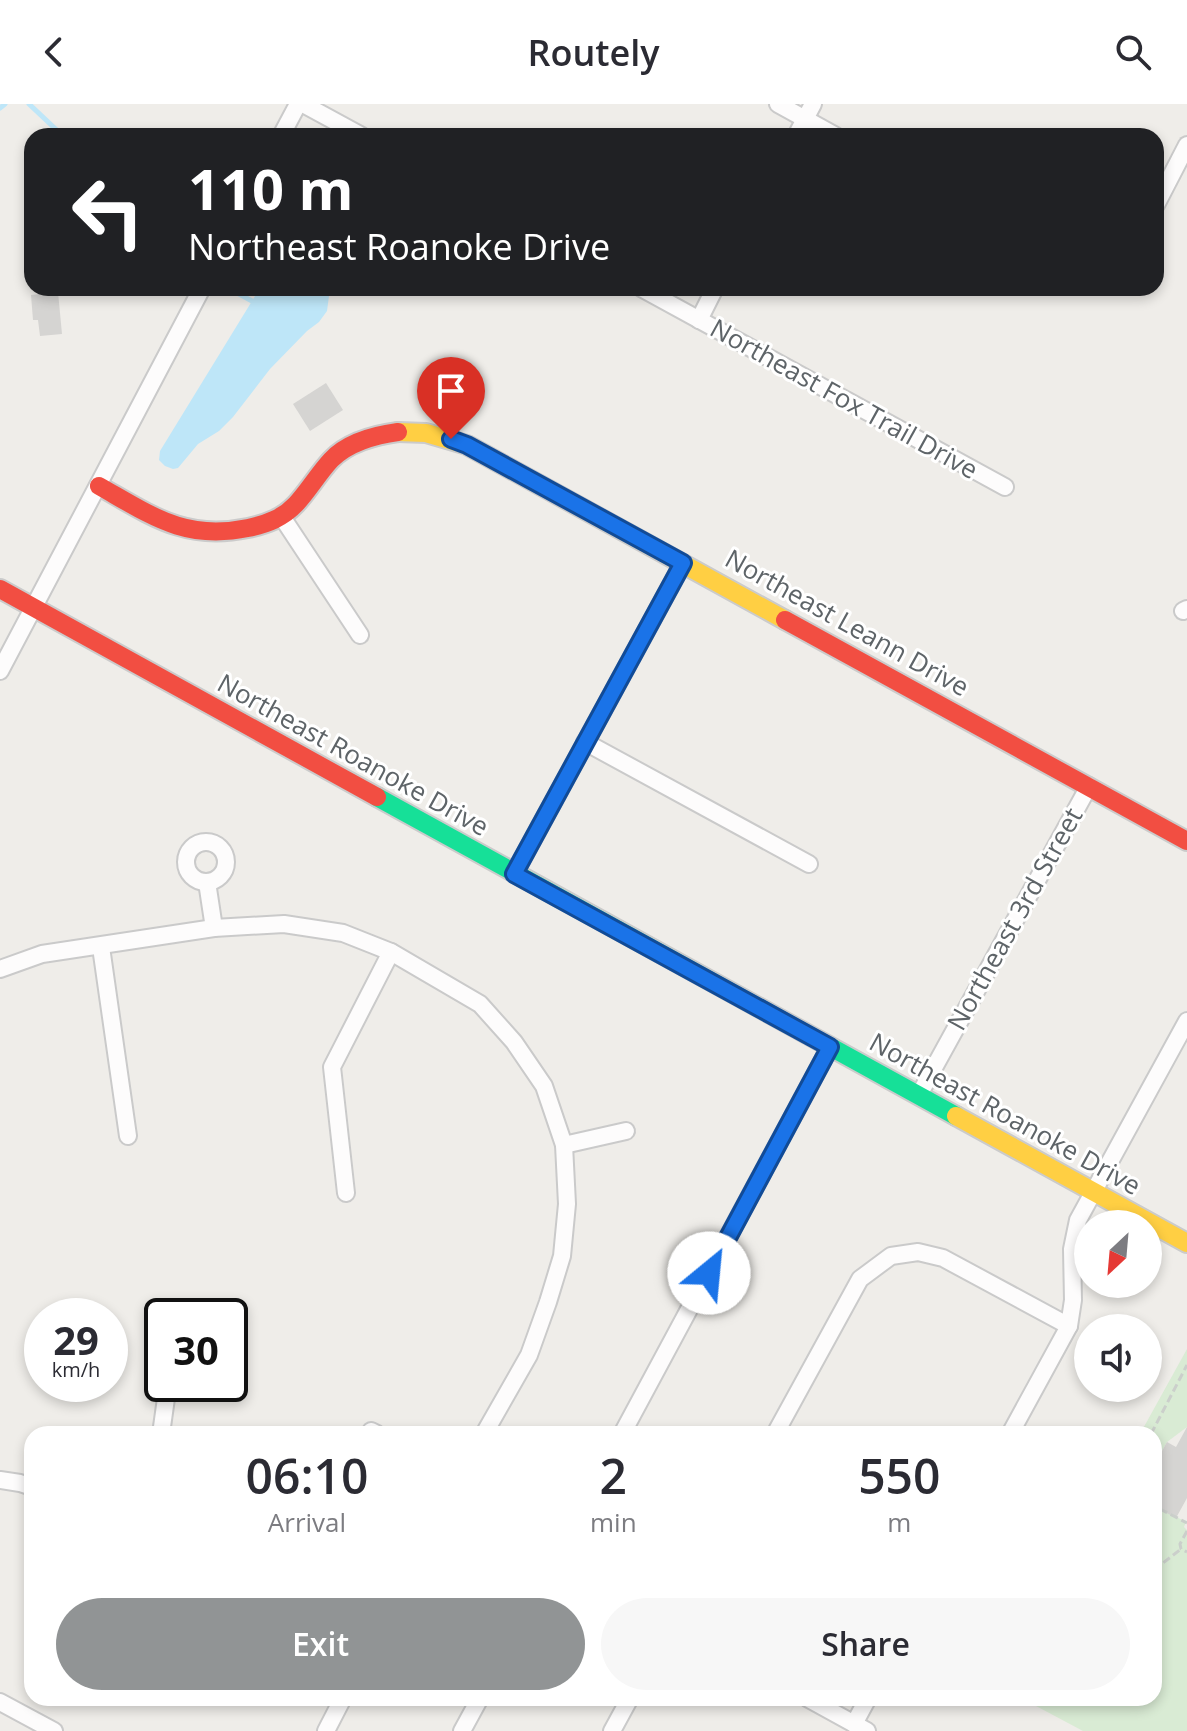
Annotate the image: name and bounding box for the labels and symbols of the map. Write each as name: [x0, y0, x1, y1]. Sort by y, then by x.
street label: Northeast Fox Trail Drive: [704, 309, 985, 487]
pin: [417, 357, 485, 439]
street label: Northeast Leann Drive: [719, 540, 976, 704]
street label: Northeast Roanoke Drive: [211, 664, 496, 844]
street label: Northeast 3rd Street: [938, 801, 1090, 1036]
street label: Northeast Roanoke Drive: [863, 1023, 1148, 1203]
north arrow: [1074, 1210, 1162, 1298]
position arrow: [667, 1231, 751, 1315]
speed limit sign: 30: [144, 1298, 248, 1402]

